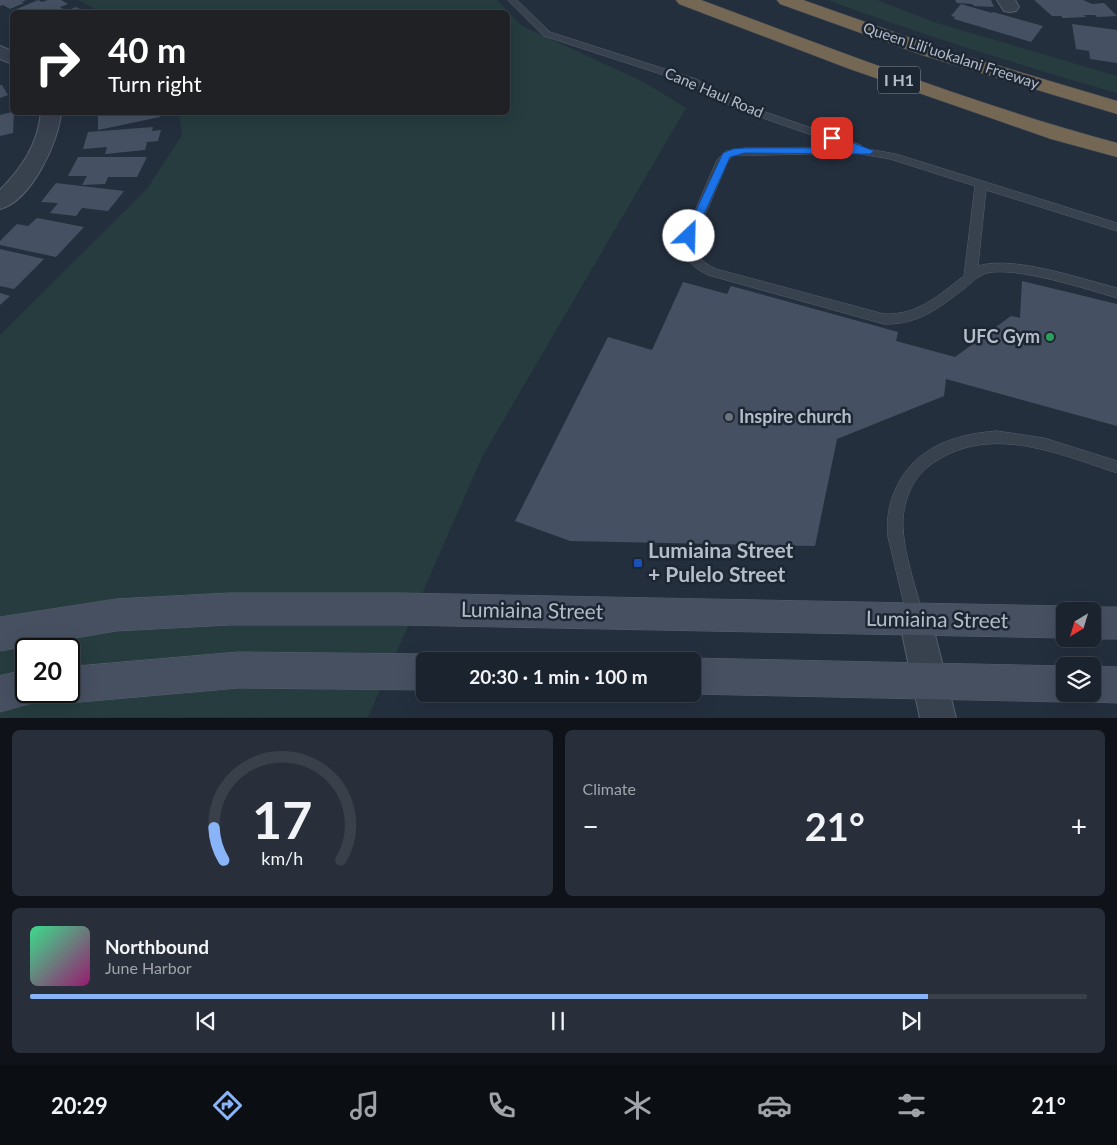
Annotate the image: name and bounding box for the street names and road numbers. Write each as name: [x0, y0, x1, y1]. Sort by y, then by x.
street label: Queen Liliʻuokalani Freeway: [861, 18, 1042, 92]
street label: Cane Haul Road: [662, 63, 766, 121]
road number: I H1: [878, 66, 920, 94]
street label: Lumiaina Street: [461, 596, 604, 623]
street label: Lumiaina Street: [866, 605, 1009, 632]

